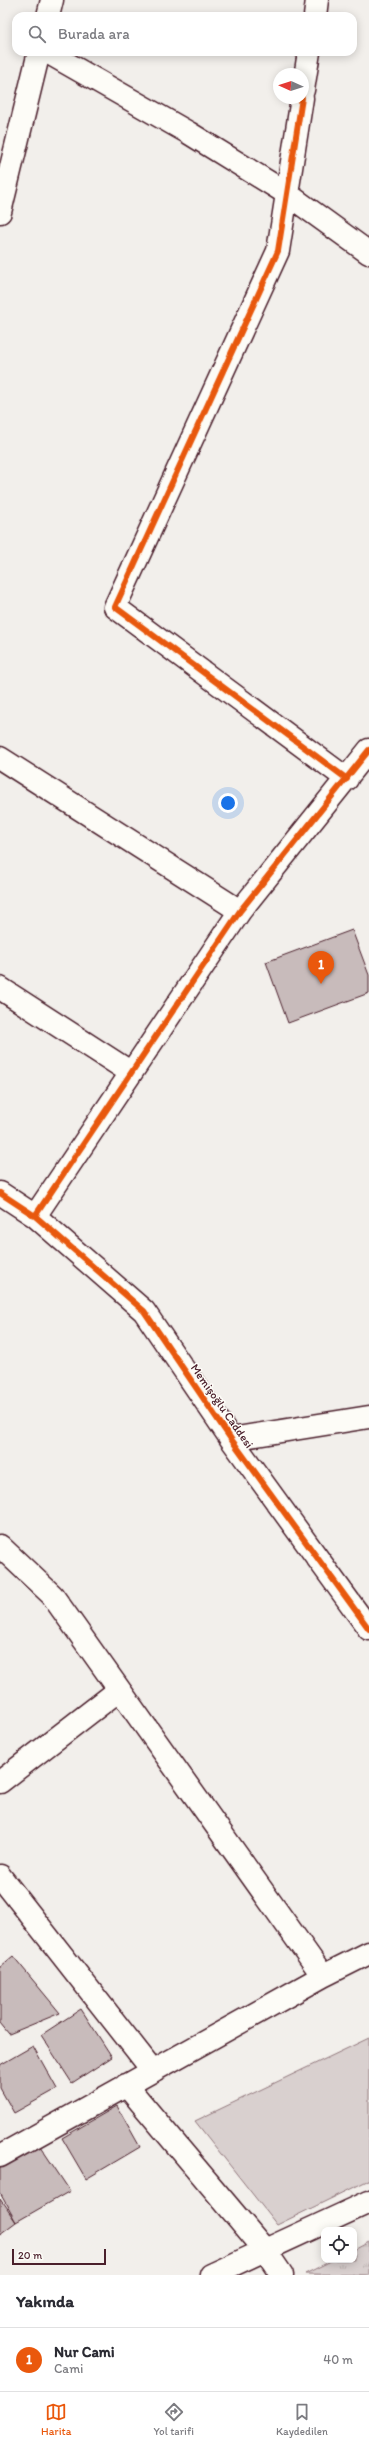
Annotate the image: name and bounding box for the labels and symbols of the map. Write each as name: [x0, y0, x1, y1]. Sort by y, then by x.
north arrow: [273, 68, 309, 104]
your location: [218, 793, 238, 813]
pin: 1: [308, 951, 334, 984]
street label: Memişoğlu Caddesi: [188, 1361, 256, 1451]
scale bar: [12, 2247, 106, 2266]

